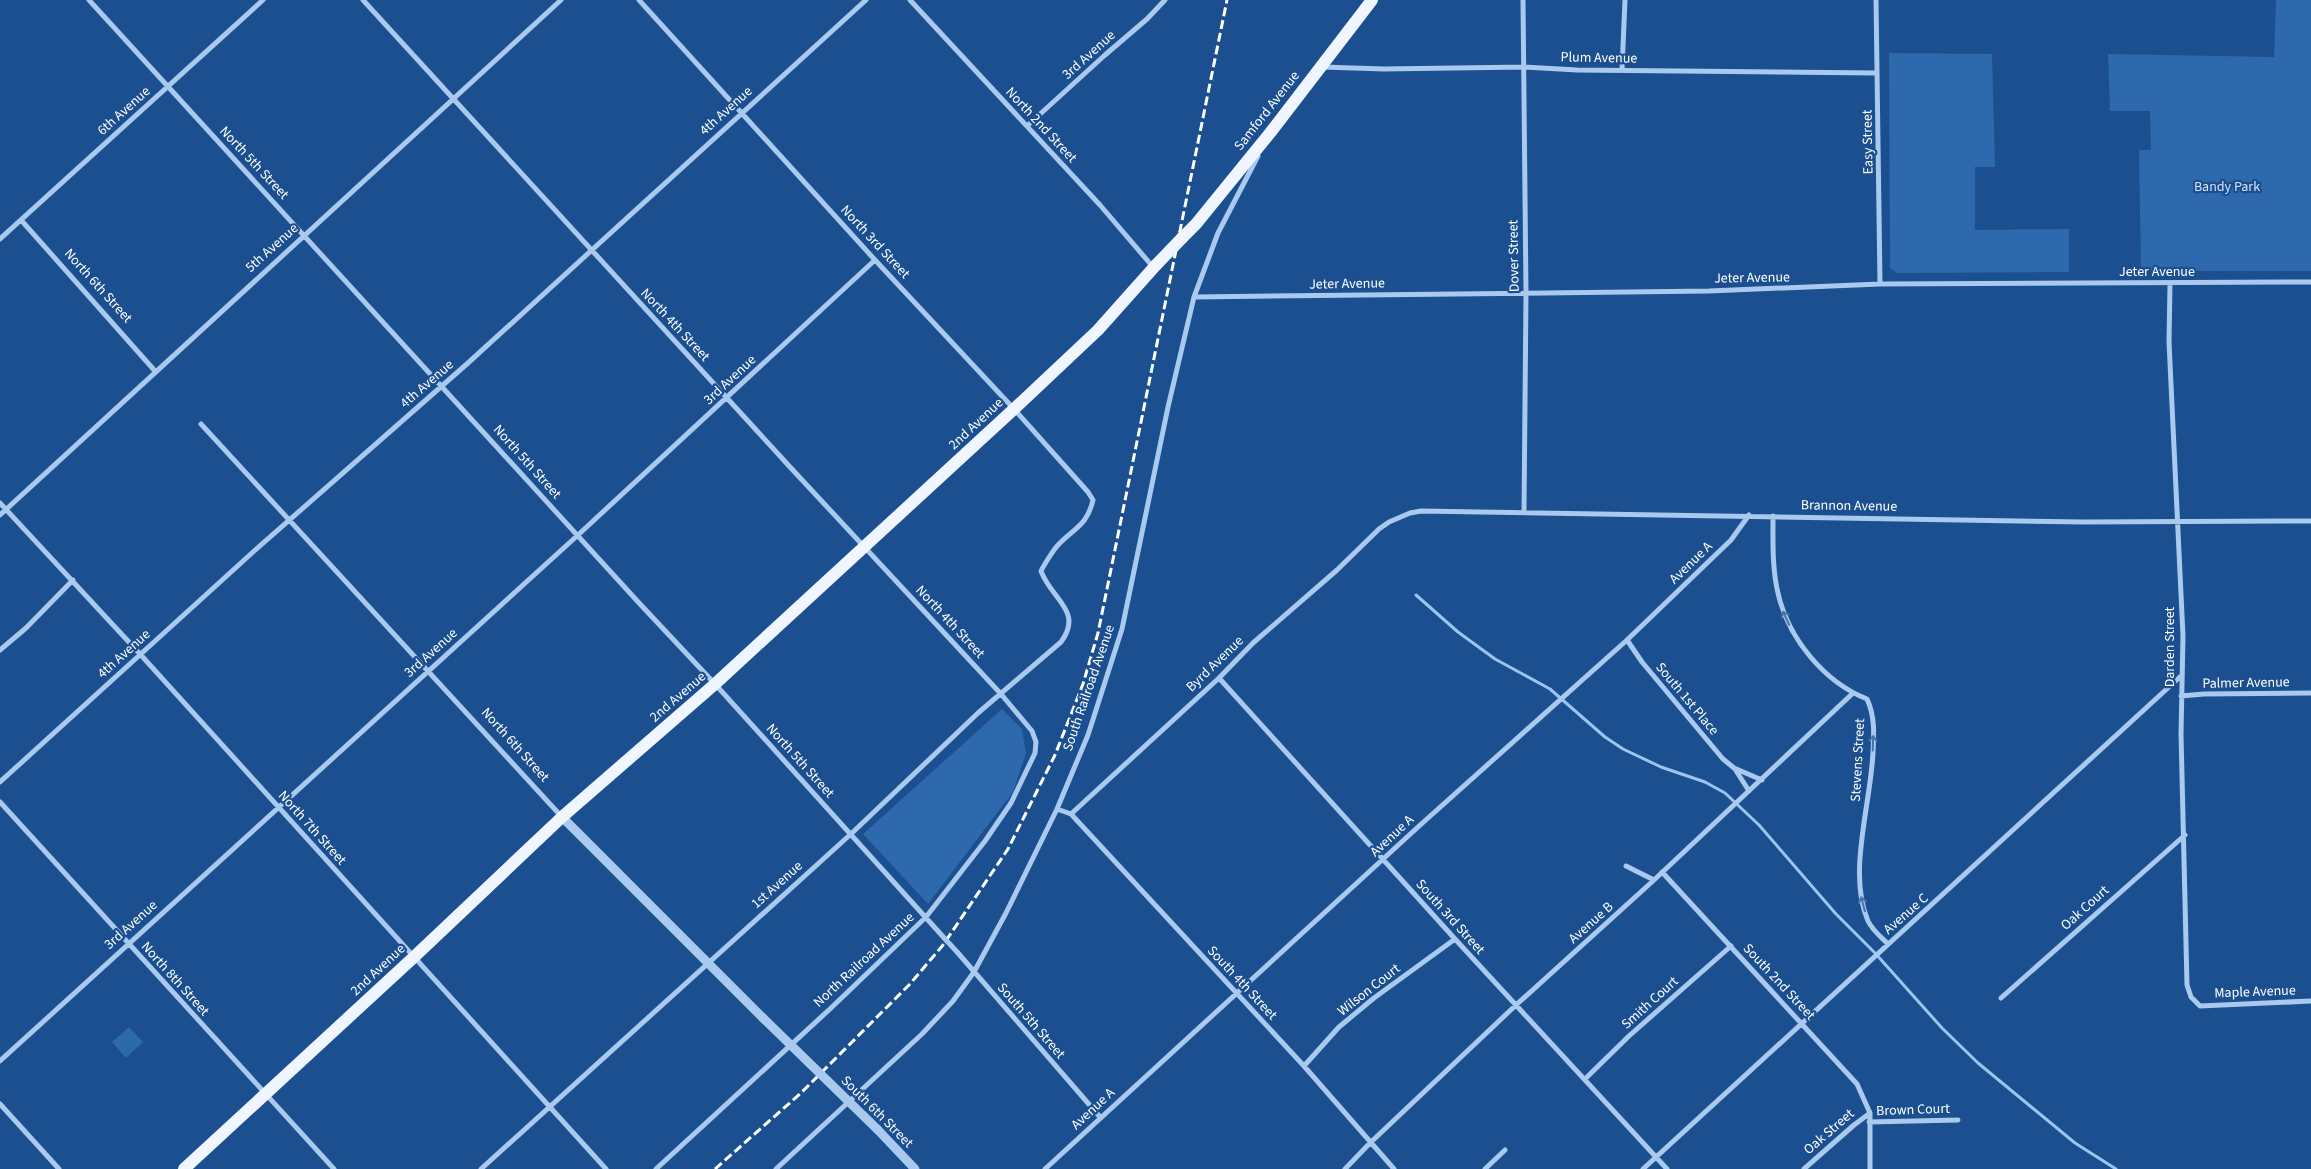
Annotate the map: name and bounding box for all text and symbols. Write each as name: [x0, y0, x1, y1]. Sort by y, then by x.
street label: 3rd Avenue: [1058, 26, 1120, 84]
street label: Plum Avenue: [1560, 47, 1638, 69]
street label: Samford Avenue: [1230, 67, 1304, 155]
street label: 6th Avenue: [93, 82, 155, 140]
street label: 4th Avenue: [695, 82, 757, 140]
street label: North 2nd Street: [1001, 83, 1082, 167]
street label: Easy Street: [1857, 109, 1879, 175]
street label: North 5th Street: [215, 122, 293, 204]
park label: Bandy Park: [2194, 177, 2260, 197]
street label: North 3rd Street: [836, 201, 915, 283]
street label: 5th Avenue: [241, 219, 303, 277]
street label: Dover Street: [1503, 219, 1525, 292]
street label: North 6th Street: [59, 244, 137, 328]
street label: Jeter Avenue: [2119, 262, 2195, 282]
street label: Jeter Avenue: [1714, 267, 1790, 289]
street label: Jeter Avenue: [1309, 273, 1385, 295]
street label: North 4th Street: [636, 284, 714, 366]
street label: 3rd Avenue: [699, 350, 761, 410]
street label: 4th Avenue: [396, 355, 458, 413]
street label: 2nd Avenue: [944, 393, 1008, 455]
street label: North 5th Street: [488, 420, 566, 504]
street label: Brannon Avenue: [1801, 495, 1897, 517]
street label: Avenue A: [1665, 537, 1717, 589]
street label: North 4th Street: [911, 581, 989, 663]
street label: Darden Street: [2160, 606, 2180, 687]
one-way arrow: [1781, 610, 1791, 625]
street label: South Railroad Avenue: [1058, 622, 1120, 754]
street label: 3rd Avenue: [400, 624, 462, 682]
street label: 4th Avenue: [93, 625, 155, 683]
street label: Byrd Avenue: [1182, 631, 1248, 697]
street label: South 1st Place: [1651, 658, 1723, 740]
street label: 2nd Avenue: [646, 667, 710, 727]
street label: Palmer Avenue: [2202, 672, 2290, 694]
street label: North 6th Street: [476, 703, 554, 787]
street label: Stevens Street: [1846, 718, 1870, 802]
street label: North 5th Street: [761, 719, 839, 803]
one-way arrow: [1869, 735, 1878, 751]
street label: North 7th Street: [273, 786, 351, 870]
street label: Avenue A: [1366, 810, 1419, 862]
street label: 1st Avenue: [747, 856, 807, 914]
street label: South 3rd Street: [1411, 875, 1489, 959]
street label: Oak Court: [2056, 881, 2114, 935]
street label: Avenue C: [1879, 889, 1933, 939]
street label: 3rd Avenue: [100, 896, 162, 954]
one-way arrow: [1858, 896, 1867, 912]
street label: Avenue B: [1564, 897, 1618, 949]
street label: North Railroad Avenue: [809, 908, 919, 1012]
street label: North 8th Street: [136, 937, 214, 1021]
street label: 2nd Avenue: [346, 939, 410, 1001]
street label: South 2nd Street: [1738, 939, 1820, 1025]
street label: South 4th Street: [1202, 941, 1282, 1025]
street label: Wilson Court: [1333, 959, 1405, 1021]
street label: Smith Court: [1617, 972, 1683, 1034]
street label: South 5th Street: [992, 979, 1070, 1064]
street label: Maple Avenue: [2214, 981, 2296, 1003]
street label: South 6th Street: [836, 1071, 918, 1153]
street label: Avenue A: [1067, 1083, 1120, 1135]
street label: Brown Court: [1876, 1099, 1950, 1121]
street label: Oak Street: [1799, 1104, 1859, 1160]

